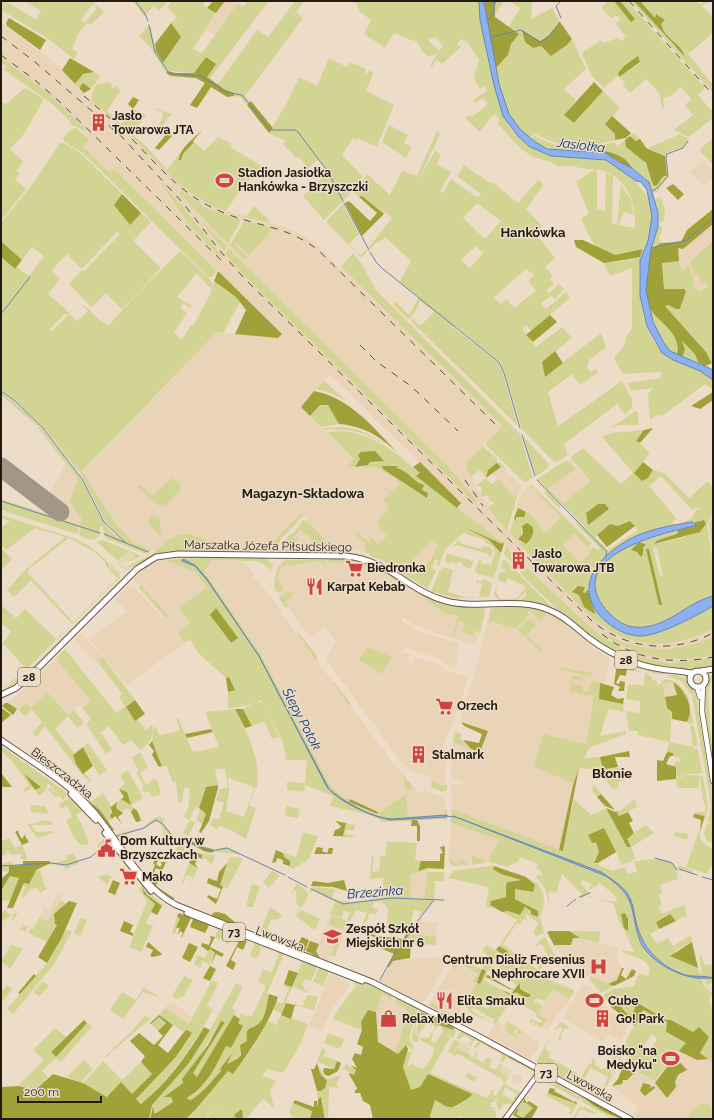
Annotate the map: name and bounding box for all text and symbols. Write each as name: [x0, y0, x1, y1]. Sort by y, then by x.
place label: Jasło Towarowa JTA: [112, 109, 195, 137]
building icon: Jasło Towarowa JTA: [89, 113, 109, 133]
water label: Jasiołka: [555, 134, 606, 155]
place label: Stadion Jasiołka Hankówka - Brzyszczki: [238, 166, 368, 194]
sports icon: Stadion Jasiołka Hankówka - Brzyszczki: [215, 170, 235, 190]
district label: Hankówka: [500, 225, 566, 240]
district label: Magazyn-Składowa: [242, 486, 365, 501]
street label: Marszałka Józefa Piłsudskiego: [184, 538, 352, 554]
place label: Jasło Towarowa JTB: [532, 547, 615, 575]
building icon: Jasło Towarowa JTB: [509, 551, 529, 571]
supermarket icon: Biedronka: [344, 558, 364, 578]
place label: Biedronka: [367, 561, 426, 575]
restaurant icon: Karpat Kebab: [304, 577, 324, 597]
place label: Karpat Kebab: [327, 580, 406, 594]
road number: 28: [615, 651, 637, 669]
road number: 28: [18, 668, 40, 686]
water label: Ślepy Potok: [279, 684, 326, 753]
supermarket icon: Orzech: [434, 696, 454, 716]
place label: Orzech: [457, 699, 498, 713]
street label: Bieszczadzka: [28, 745, 96, 801]
building icon: Stalmark: [409, 745, 429, 765]
place label: Stalmark: [432, 748, 484, 762]
district label: Błonie: [592, 766, 632, 781]
place label: Dom Kultury w Brzyszczkach: [120, 834, 205, 862]
public building icon: Dom Kultury w Brzyszczkach: [97, 838, 117, 858]
supermarket icon: Mako: [119, 867, 139, 887]
place label: Mako: [142, 870, 173, 884]
water label: Brzezinka: [346, 883, 404, 901]
place label: Zespół Szkół Miejskich nr 6: [346, 922, 424, 950]
road number: 73: [223, 923, 245, 941]
street label: Lwowska: [254, 923, 306, 955]
school or university icon: Zespół Szkół Miejskich nr 6: [323, 926, 343, 946]
place label: Centrum Dializ Fresenius Nephrocare XVII: [442, 953, 585, 981]
hospital icon: Centrum Dializ Fresenius Nephrocare XVII: [588, 957, 608, 977]
restaurant icon: Elita Smaku: [434, 991, 454, 1011]
sports icon: Cube: [585, 991, 605, 1011]
place label: Elita Smaku: [457, 994, 525, 1008]
place label: Cube: [608, 994, 638, 1008]
shop icon: Relax Meble: [379, 1009, 399, 1029]
building icon: Go! Park: [593, 1009, 613, 1029]
place label: Relax Meble: [402, 1012, 473, 1026]
place label: Go! Park: [616, 1012, 664, 1026]
place label: Boisko "na Medyku": [597, 1044, 657, 1072]
sports icon: Boisko "na Medyku": [660, 1048, 680, 1068]
road number: 73: [535, 1064, 557, 1082]
street label: Lwowska: [564, 1068, 616, 1104]
scale bar: [18, 1078, 101, 1104]
text: 200 m: [24, 1085, 59, 1099]

